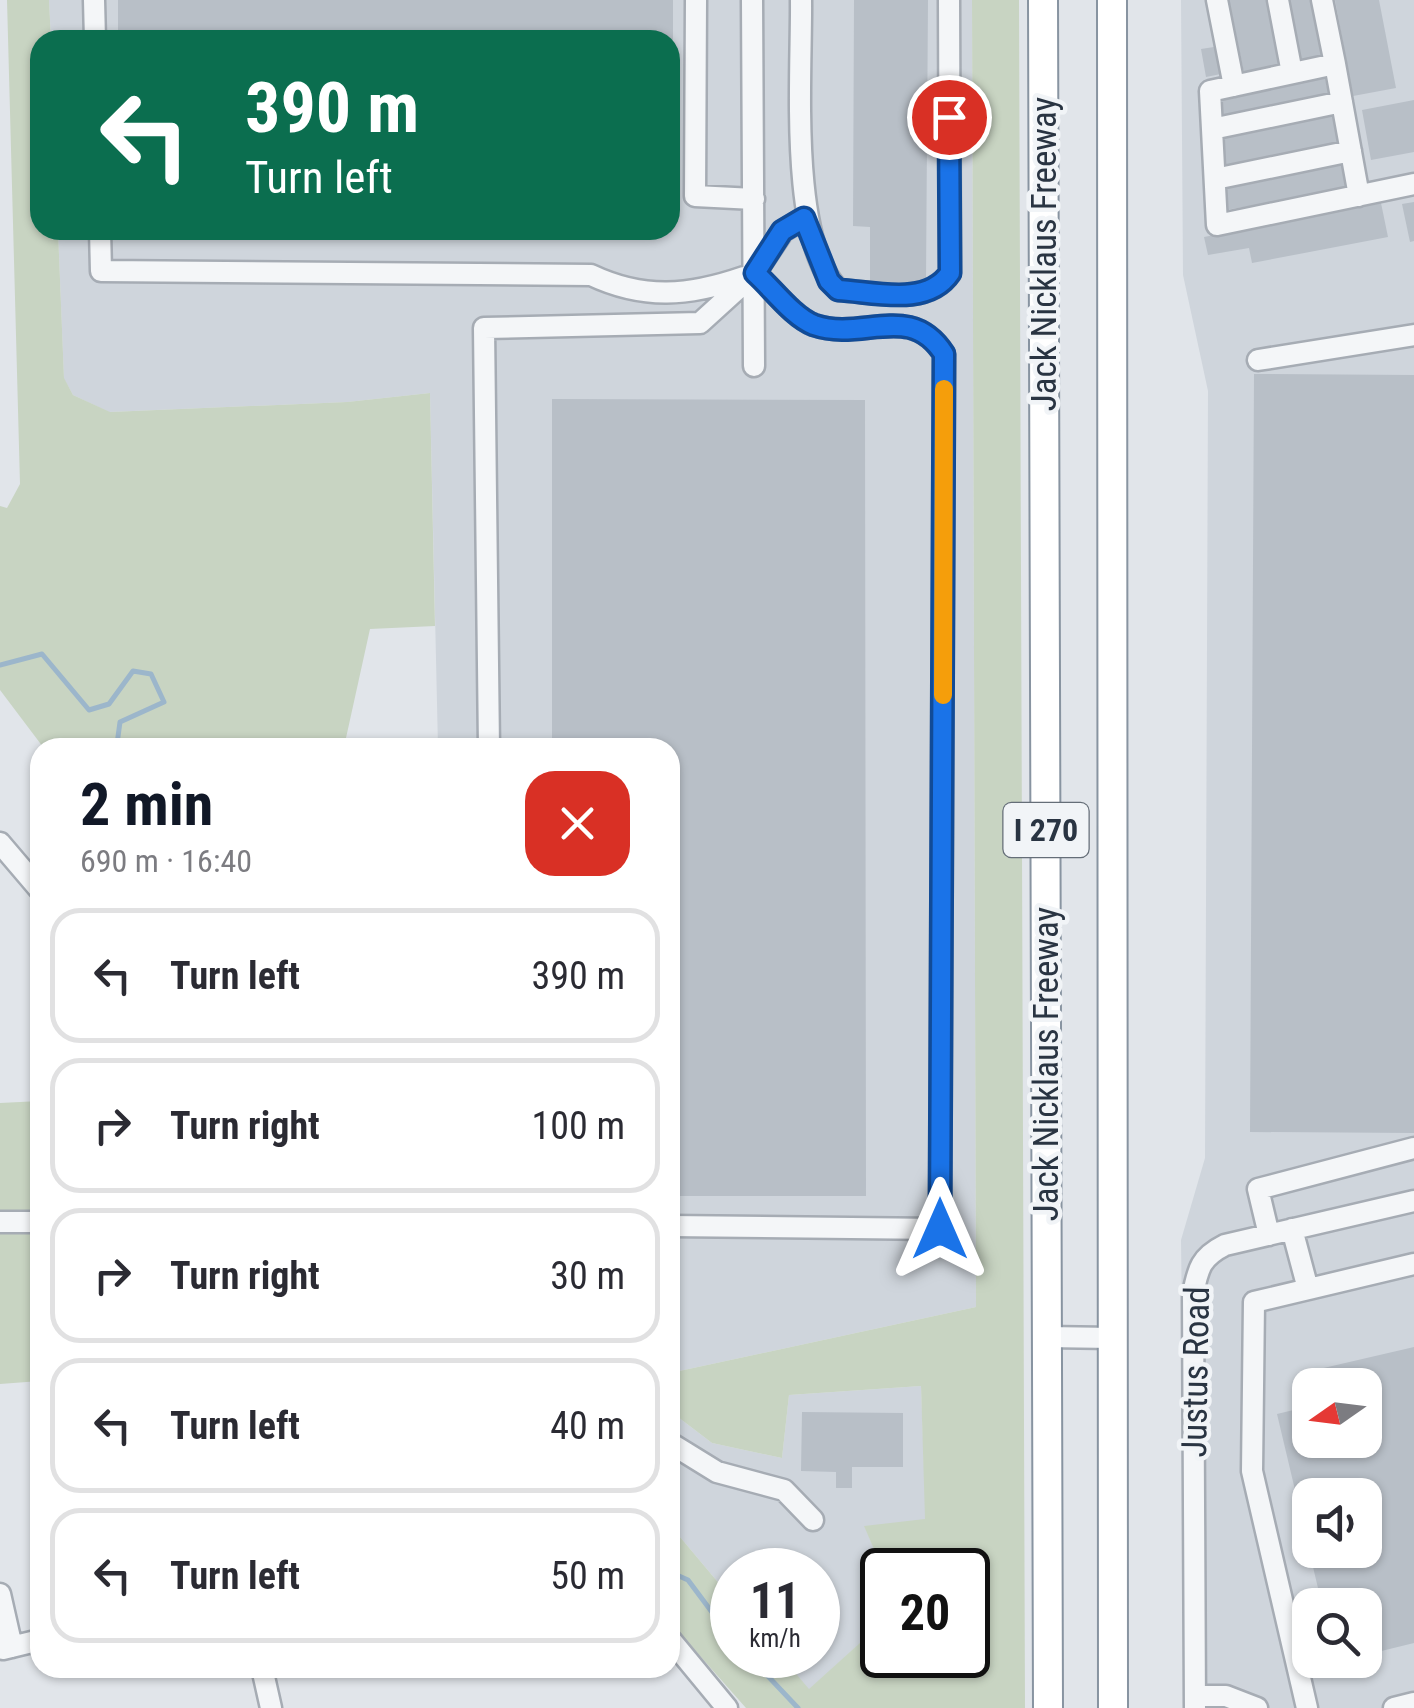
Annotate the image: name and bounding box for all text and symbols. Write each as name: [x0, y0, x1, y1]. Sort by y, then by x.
text: 390 m: [245, 67, 419, 149]
icon: left: [80, 70, 210, 200]
pin: [907, 75, 992, 160]
icon: arrive: [922, 90, 977, 145]
street label: Jack Nicklaus Freeway: [1024, 97, 1065, 411]
text: Turn left: [245, 151, 393, 204]
text: 2 min: [80, 769, 213, 840]
button: close: [525, 771, 630, 876]
road number: I 270: [1004, 803, 1088, 857]
text: 690 m · 16:40: [80, 842, 252, 880]
street label: Jack Nicklaus Freeway: [1026, 907, 1067, 1221]
icon: left: [85, 948, 140, 1003]
text: Turn left: [170, 954, 300, 998]
text: 390 m: [531, 954, 625, 998]
icon: right: [85, 1098, 140, 1153]
text: Turn right: [170, 1104, 320, 1148]
text: 100 m: [531, 1104, 625, 1148]
position arrow: [888, 1177, 992, 1281]
icon: right: [85, 1248, 140, 1303]
text: Turn right: [170, 1254, 320, 1298]
text: 30 m: [550, 1254, 625, 1298]
street label: Justus Road: [1174, 1286, 1218, 1458]
north arrow: [1292, 1368, 1382, 1458]
map controls: [1292, 1368, 1382, 1678]
icon: left: [85, 1398, 140, 1453]
text: Turn left: [170, 1404, 300, 1448]
text: 40 m: [550, 1404, 625, 1448]
button: sound: [1292, 1478, 1382, 1568]
icon: left: [85, 1548, 140, 1603]
speed limit sign: 20: [860, 1548, 990, 1678]
text: Turn left: [170, 1554, 300, 1598]
text: 50 m: [550, 1554, 625, 1598]
text: 11: [750, 1572, 800, 1630]
button: search: [1292, 1588, 1382, 1678]
text: km/h: [749, 1624, 801, 1653]

